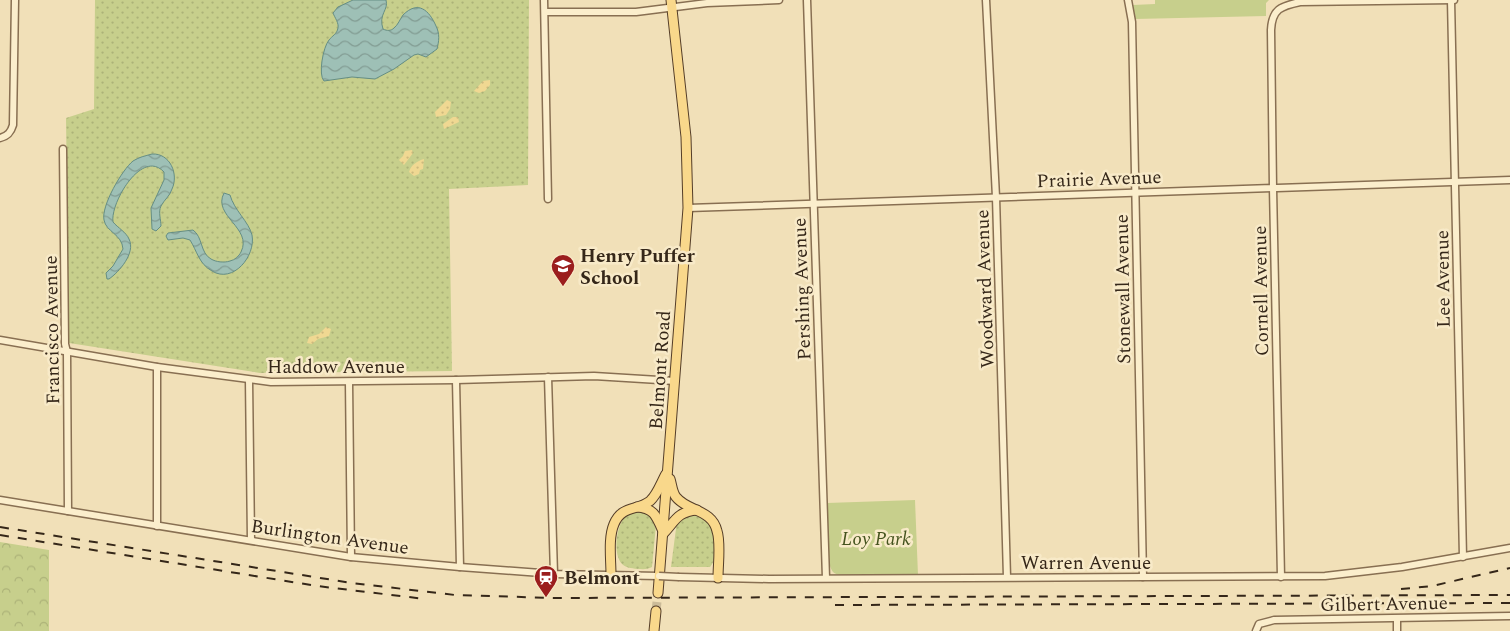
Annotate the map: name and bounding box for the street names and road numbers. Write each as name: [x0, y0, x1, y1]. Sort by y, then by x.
street label: Prairie Avenue: [1036, 163, 1162, 196]
street label: Woodward Avenue: [968, 209, 1003, 369]
street label: Stonewall Avenue: [1108, 214, 1139, 364]
street label: Pershing Avenue: [786, 217, 819, 361]
street label: Cornell Avenue: [1246, 225, 1277, 356]
street label: Lee Avenue: [1428, 230, 1459, 328]
street label: Francisco Avenue: [37, 255, 68, 405]
street label: Belmont Road: [642, 310, 679, 431]
street label: Haddow Avenue: [267, 353, 405, 382]
street label: Burlington Avenue: [249, 512, 411, 563]
street label: Warren Avenue: [1021, 549, 1151, 578]
street label: Gilbert Avenue: [1320, 589, 1448, 620]

